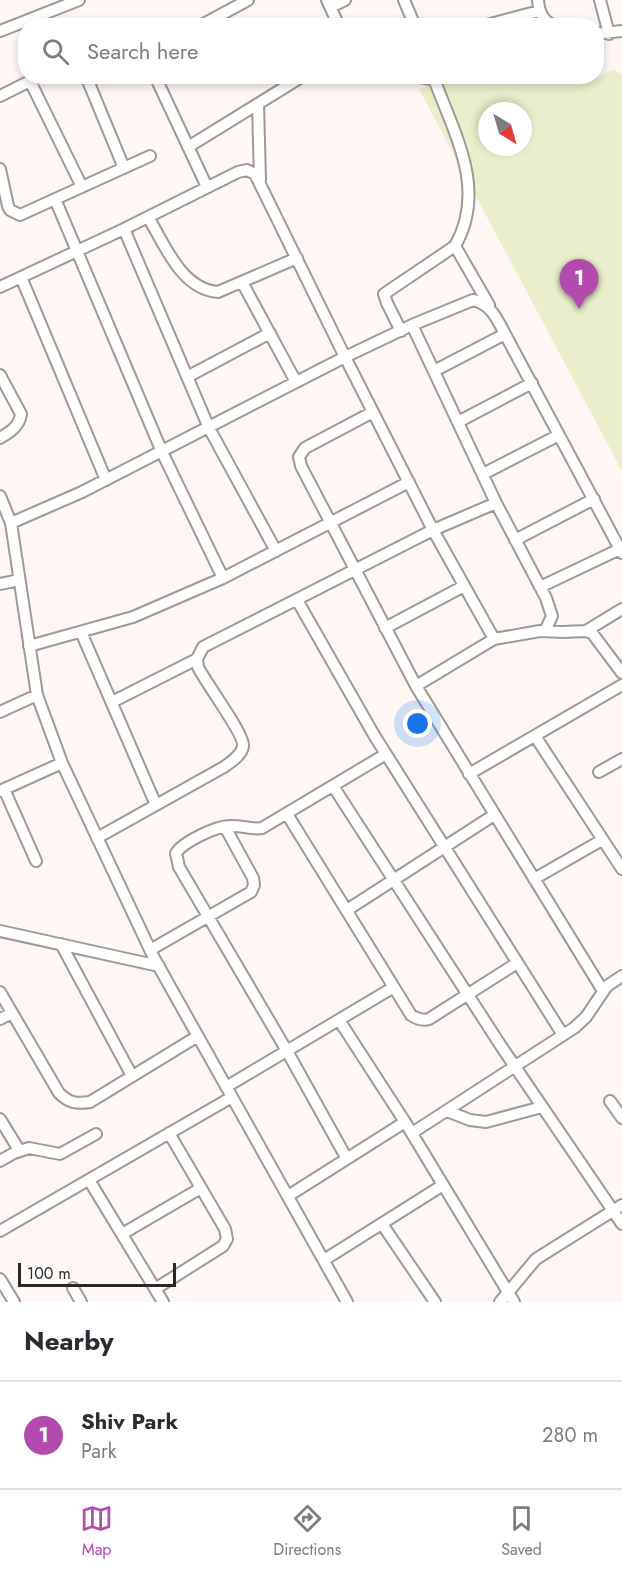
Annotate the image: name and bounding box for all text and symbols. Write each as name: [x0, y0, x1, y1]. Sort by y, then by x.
search box: [18, 18, 604, 84]
icon: search: [39, 35, 72, 68]
text: Search here: [87, 35, 198, 67]
north arrow: [478, 102, 532, 156]
pin: 1: [560, 260, 598, 309]
your location: [403, 709, 432, 738]
scale bar: [18, 1260, 176, 1288]
text: 100 m: [27, 1262, 71, 1285]
text: Nearby: [24, 1322, 113, 1360]
text: Shiv Park: [81, 1405, 178, 1437]
text: 1: [38, 1421, 49, 1450]
text: 280 m: [542, 1421, 598, 1450]
text: Park: [81, 1437, 117, 1466]
tab: Map: [80, 1502, 113, 1561]
tab: Directions: [273, 1502, 341, 1561]
tab: Saved: [501, 1502, 542, 1561]

